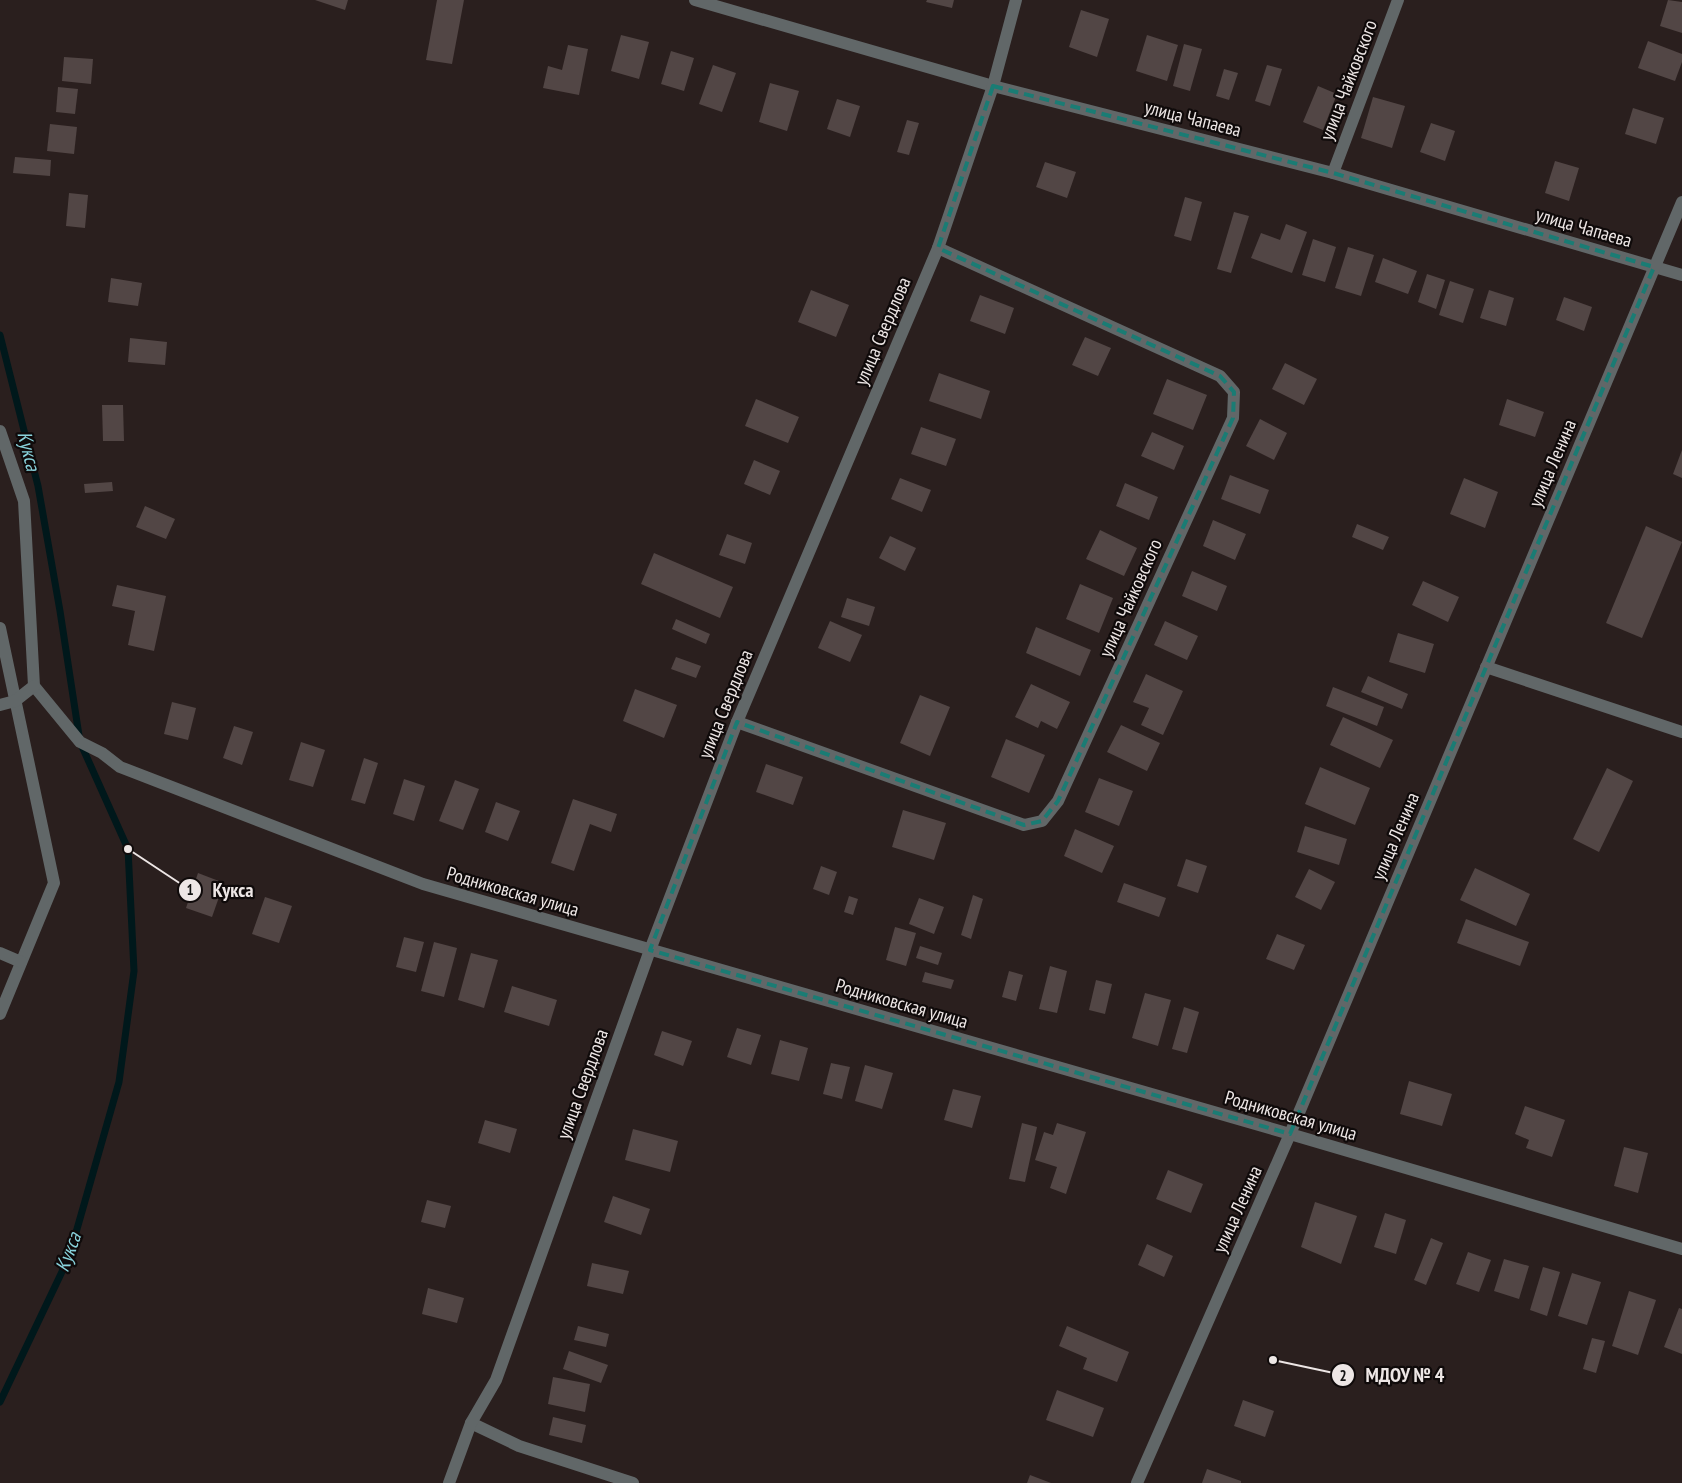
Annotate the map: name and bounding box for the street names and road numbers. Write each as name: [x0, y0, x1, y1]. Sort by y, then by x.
street label: улица Чайковского: [1314, 16, 1382, 144]
street label: улица Чапаева: [1142, 94, 1244, 142]
street label: улица Чапаева: [1533, 202, 1635, 252]
street label: улица Свердлова: [848, 273, 916, 389]
street label: улица Ленина: [1523, 416, 1581, 510]
street label: улица Чайковского: [1093, 535, 1167, 661]
street label: улица Свердлова: [692, 646, 758, 762]
street label: улица Ленина: [1366, 789, 1424, 883]
street label: Родниковская улица: [444, 861, 582, 921]
street label: Родниковская улица: [833, 973, 971, 1033]
street label: улица Свердлова: [551, 1026, 613, 1142]
street label: Родниковская улица: [1222, 1085, 1360, 1145]
street label: улица Ленина: [1207, 1162, 1267, 1256]

